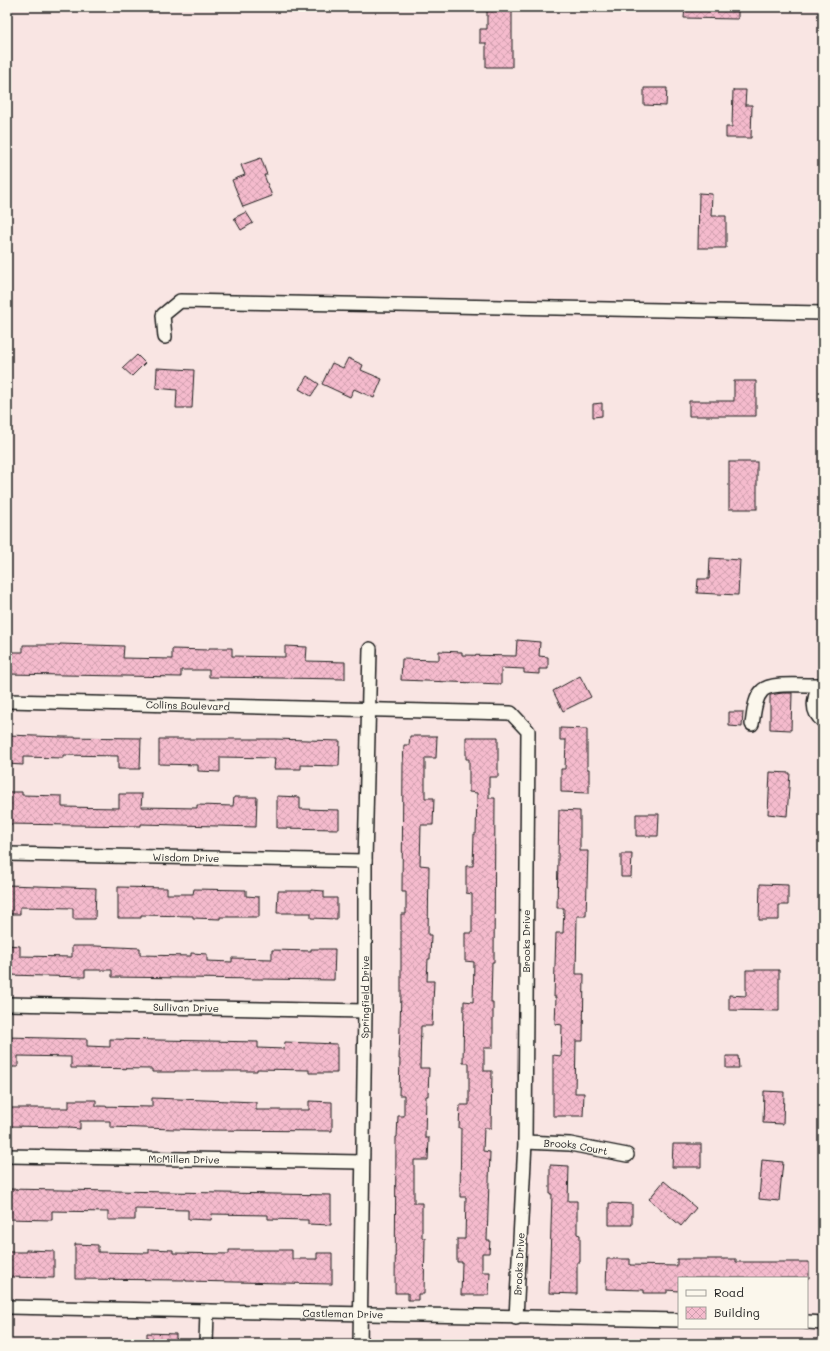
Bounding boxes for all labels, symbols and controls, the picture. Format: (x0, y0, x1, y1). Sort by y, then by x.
street label: Collins Boulevard (146, 697, 230, 713)
street label: Wisdom Drive (153, 850, 219, 865)
street label: Brooks Drive (519, 910, 533, 972)
street label: Springfield Drive (358, 956, 372, 1039)
street label: Sullivan Drive (153, 1000, 219, 1015)
street label: Brooks Court (543, 1136, 609, 1158)
street label: McMillen Drive (148, 1151, 220, 1167)
street label: Brooks Drive (510, 1232, 528, 1296)
legend (678, 1277, 808, 1329)
text: Road (714, 1284, 744, 1300)
text: Building (714, 1304, 760, 1320)
street label: Castleman Drive (302, 1306, 383, 1321)

